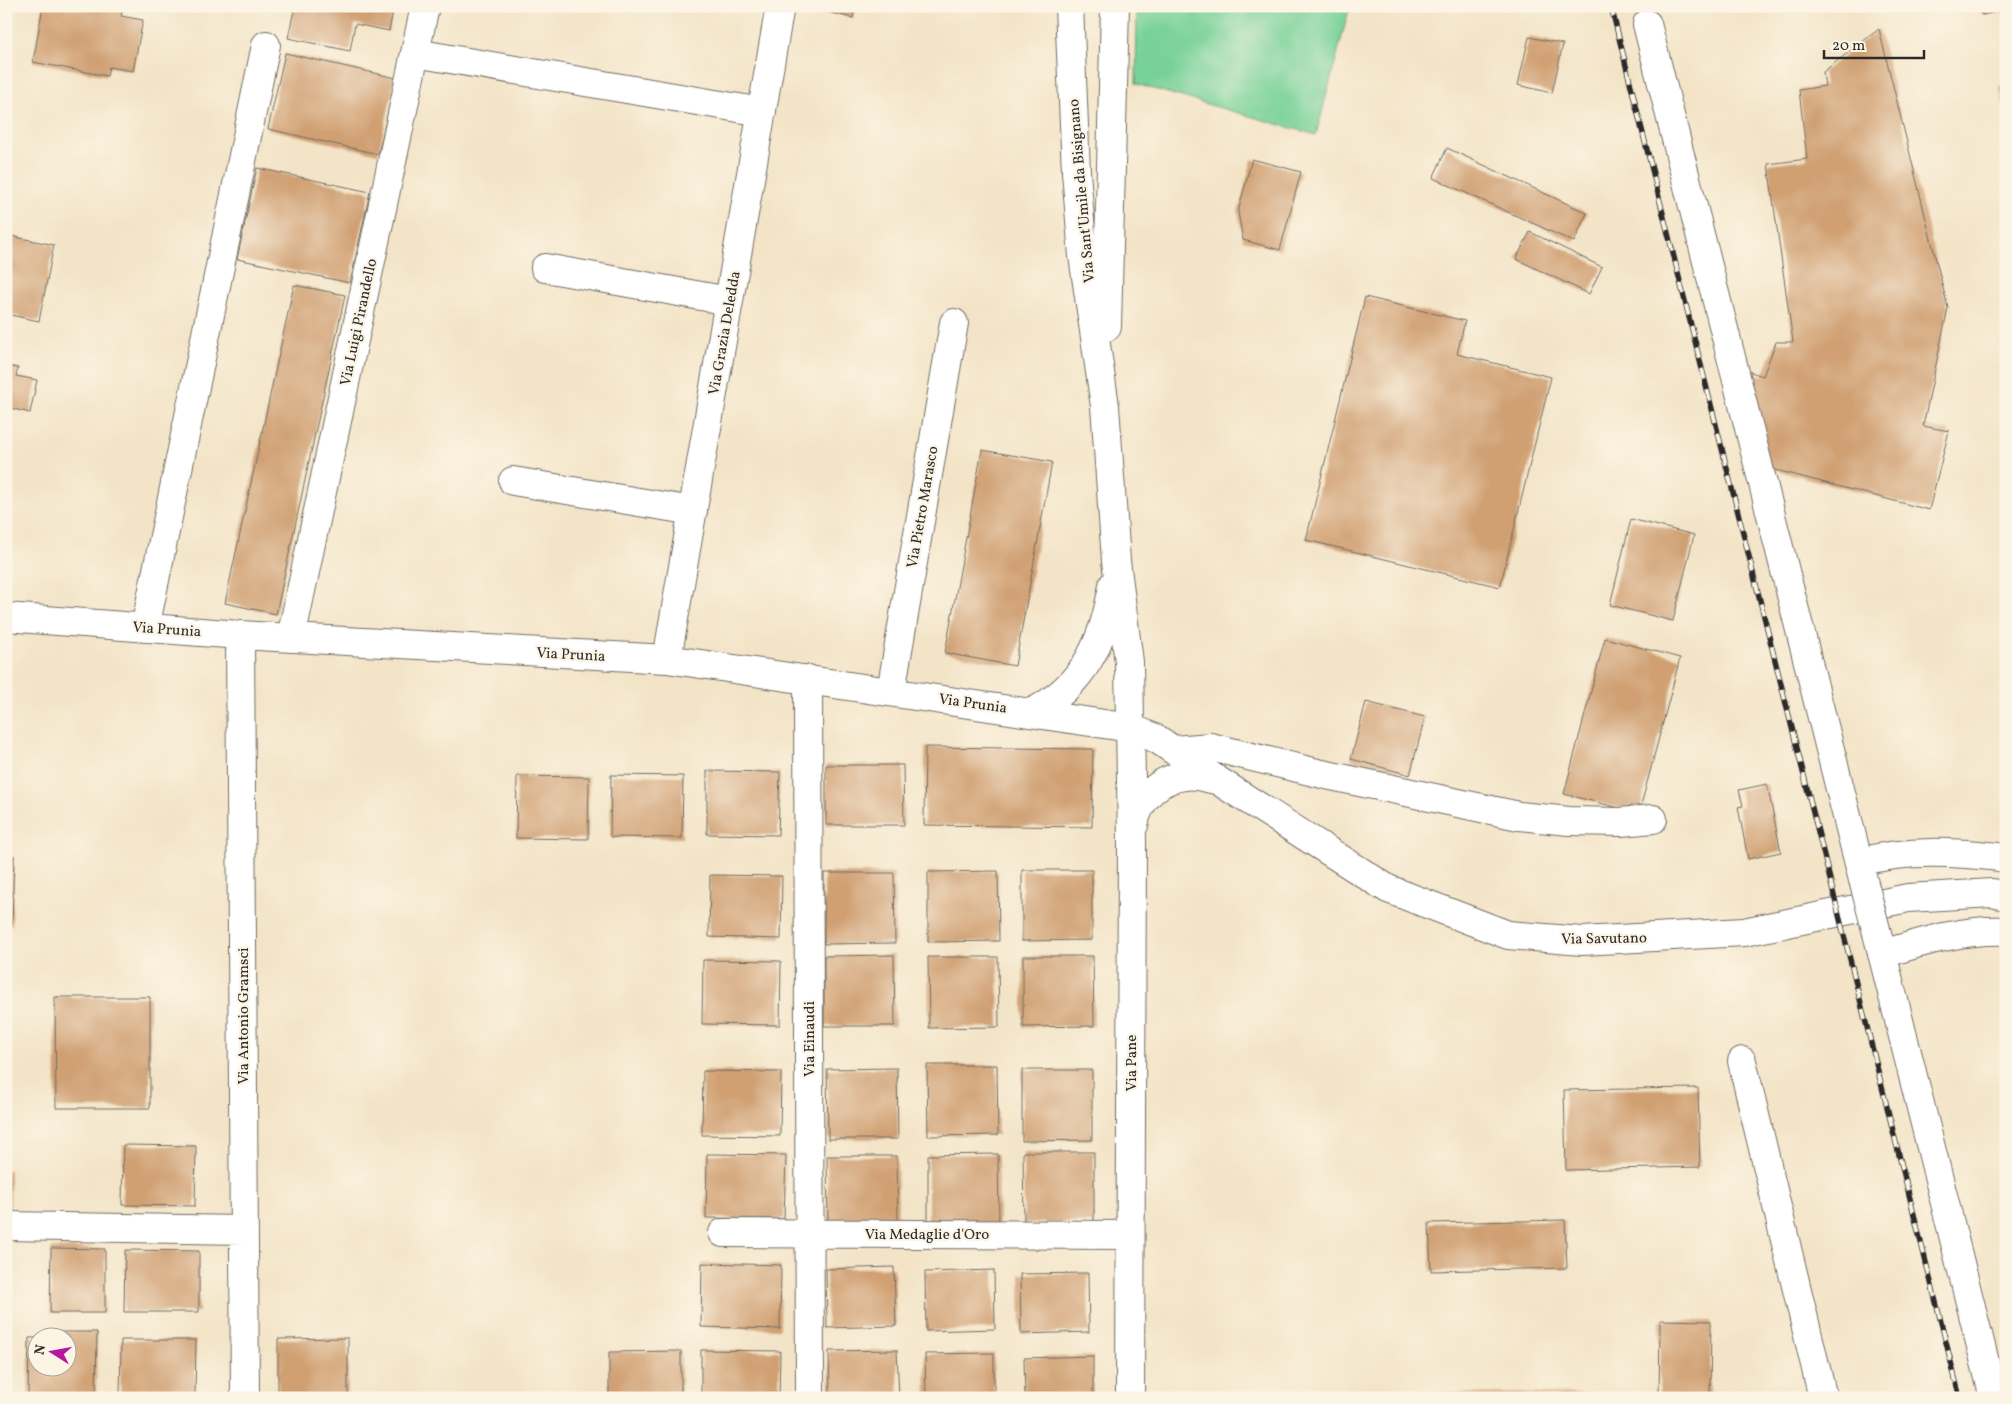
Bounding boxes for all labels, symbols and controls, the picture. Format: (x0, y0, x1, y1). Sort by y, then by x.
scale bar (1824, 28, 1924, 60)
text: 20 m (1832, 36, 1865, 57)
street label: Via Sant'Umile da Bisignano (1064, 98, 1101, 284)
street label: Via Luigi Pirandello (336, 257, 383, 388)
street label: Via Grazia Deledda (704, 269, 747, 397)
street label: Via Pietro Marasco (902, 445, 945, 570)
street label: Via Prunia (132, 618, 202, 643)
street label: Via Prunia (536, 643, 606, 668)
street label: Via Prunia (937, 689, 1008, 720)
street label: Via Savutano (1561, 928, 1647, 951)
street label: Via Antonio Gramsci (234, 947, 255, 1085)
street label: Via Einaudi (800, 1001, 821, 1077)
street label: Via Pane (1122, 1035, 1143, 1091)
street label: Via Medaglie d'Oro (865, 1225, 989, 1246)
north arrow (28, 1326, 78, 1376)
text: N (30, 1343, 51, 1357)

